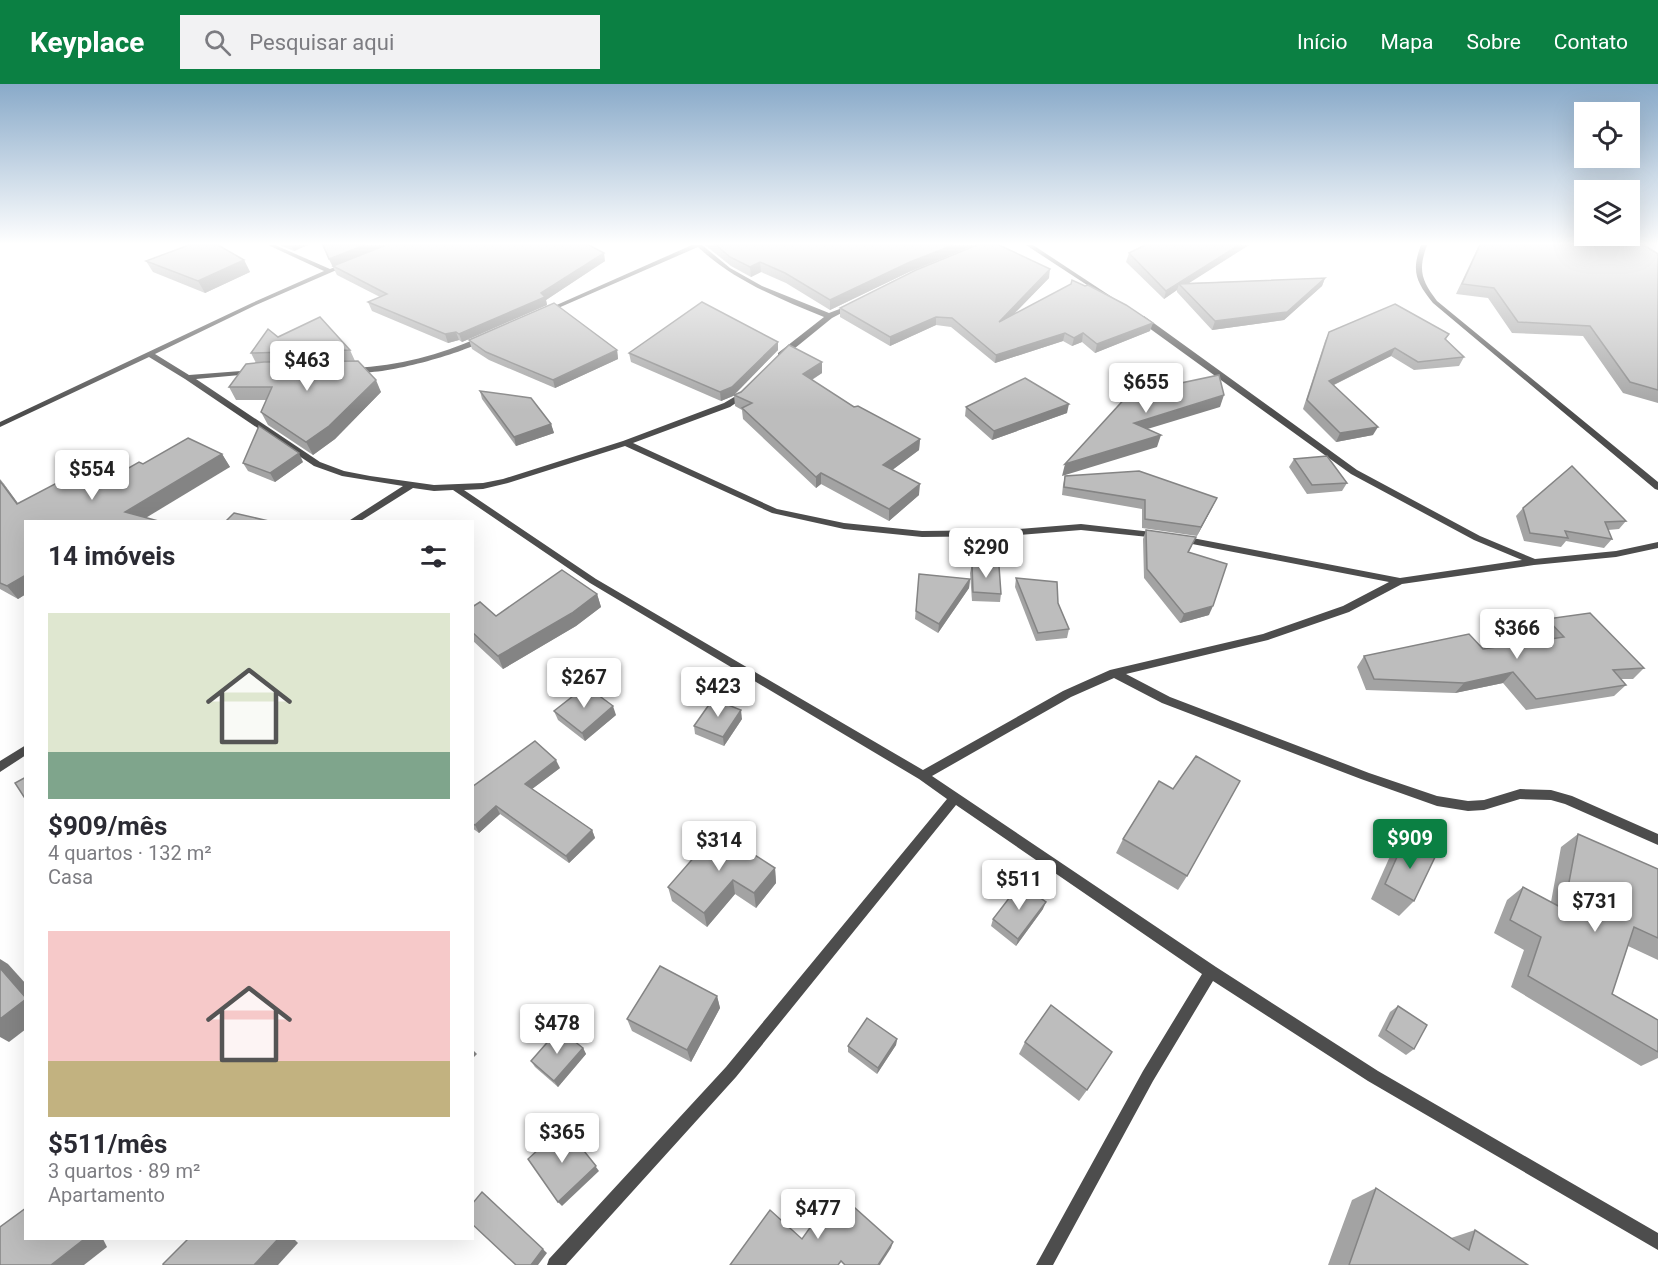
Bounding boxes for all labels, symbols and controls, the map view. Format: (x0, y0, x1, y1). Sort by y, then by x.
search box (180, 15, 600, 69)
text: Keyplace (30, 26, 144, 59)
icon: search (201, 26, 234, 59)
text: Pesquisar aqui (249, 30, 394, 55)
text: Início (1297, 30, 1348, 54)
text: Mapa (1381, 30, 1434, 54)
text: Sobre (1467, 30, 1521, 54)
text: Contato (1554, 30, 1628, 54)
map controls (1574, 102, 1640, 246)
button: locate (1574, 102, 1640, 168)
button: layers (1574, 180, 1640, 246)
pin: $463 (271, 341, 343, 392)
text: $463 (284, 348, 330, 372)
pin: $655 (1110, 363, 1182, 414)
text: $655 (1123, 370, 1169, 394)
pin: $554 (56, 450, 128, 501)
text: $554 (69, 457, 115, 481)
pin: $290 (950, 528, 1022, 579)
text: $290 (963, 535, 1009, 559)
icon: filters (417, 540, 450, 573)
text: 14 imóveis (48, 541, 175, 571)
pin: $366 (1481, 609, 1553, 660)
text: $366 (1494, 616, 1540, 640)
icon: home (195, 652, 303, 760)
pin: $267 (548, 658, 620, 709)
text: $267 (561, 665, 607, 689)
pin: $423 (682, 667, 754, 718)
text: $423 (695, 674, 741, 698)
text: $909/mês (48, 811, 167, 841)
pin: $909 (1374, 819, 1446, 870)
pin: $314 (683, 821, 755, 872)
text: $909 (1387, 826, 1433, 850)
text: $314 (696, 828, 742, 852)
text: 4 quartos · 132 m² (48, 841, 212, 865)
pin: $511 (983, 860, 1055, 911)
text: Casa (48, 865, 93, 889)
text: $511 (996, 867, 1042, 891)
pin: $731 (1559, 882, 1631, 933)
text: $731 (1572, 889, 1618, 913)
icon: home (195, 970, 303, 1078)
pin: $478 (521, 1004, 593, 1055)
text: $478 (534, 1011, 580, 1035)
pin: $365 (526, 1113, 598, 1164)
text: $365 (539, 1120, 585, 1144)
text: $511/mês (48, 1129, 167, 1159)
text: 3 quartos · 89 m² (48, 1159, 200, 1183)
text: Apartamento (48, 1183, 165, 1207)
pin: $477 (782, 1189, 854, 1240)
text: $477 (795, 1196, 841, 1220)

